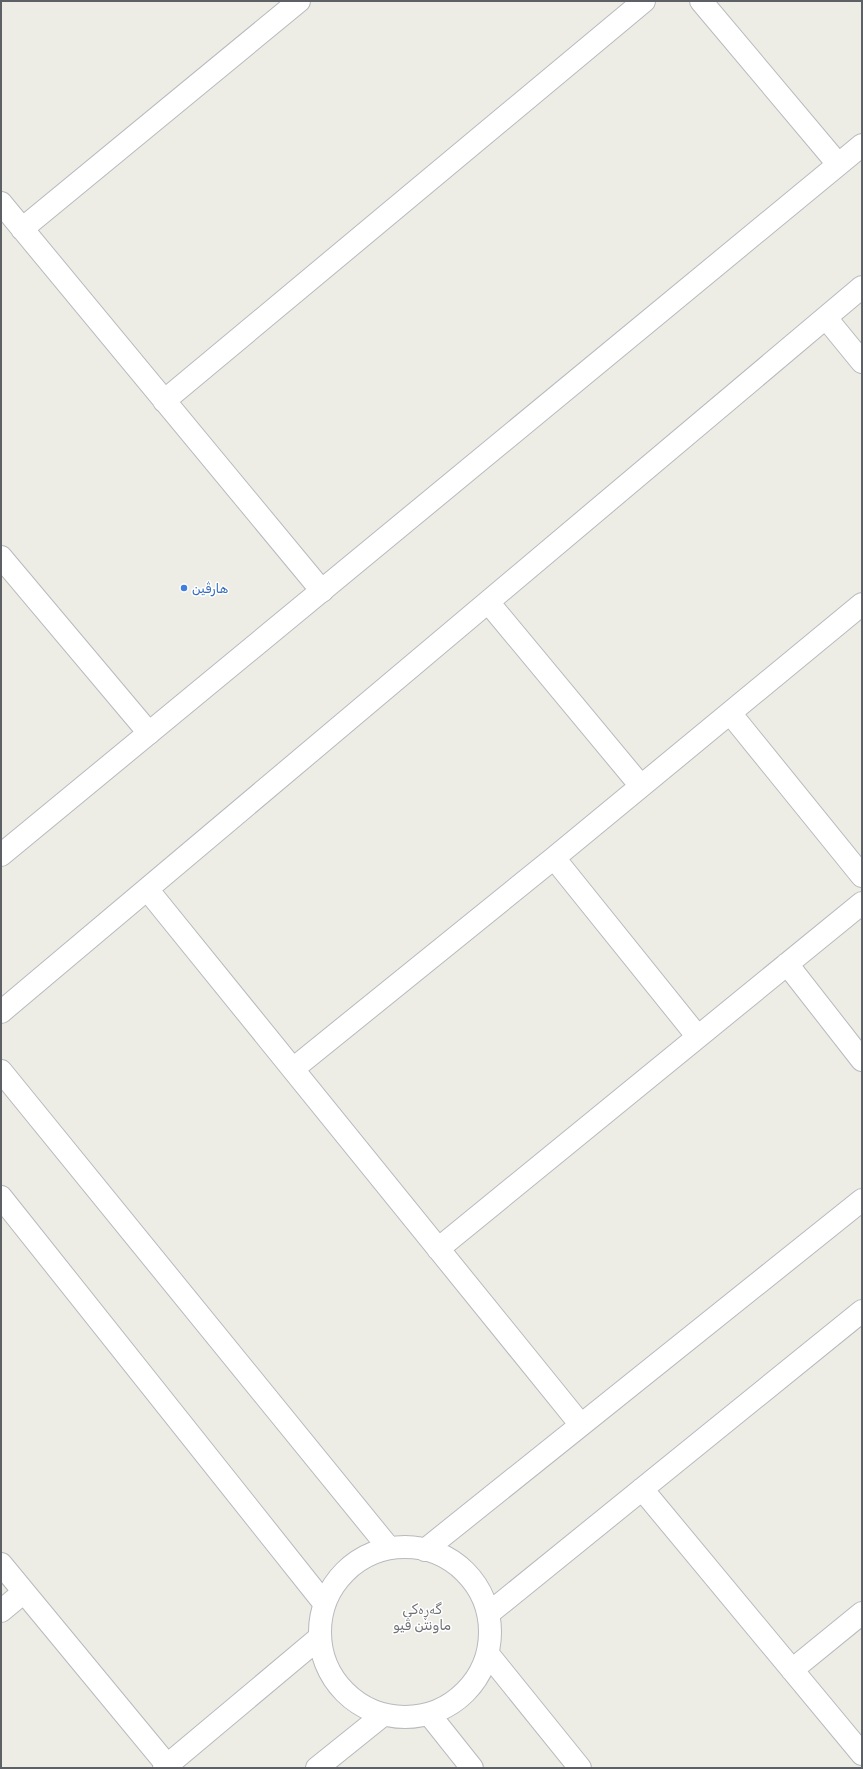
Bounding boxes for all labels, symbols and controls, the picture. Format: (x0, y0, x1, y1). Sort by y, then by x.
place label: هارڤين (192, 581, 228, 597)
marker: هارڤين (179, 583, 189, 593)
district label: گەڕەکی ماونتن ڤیو (393, 1601, 451, 1634)

